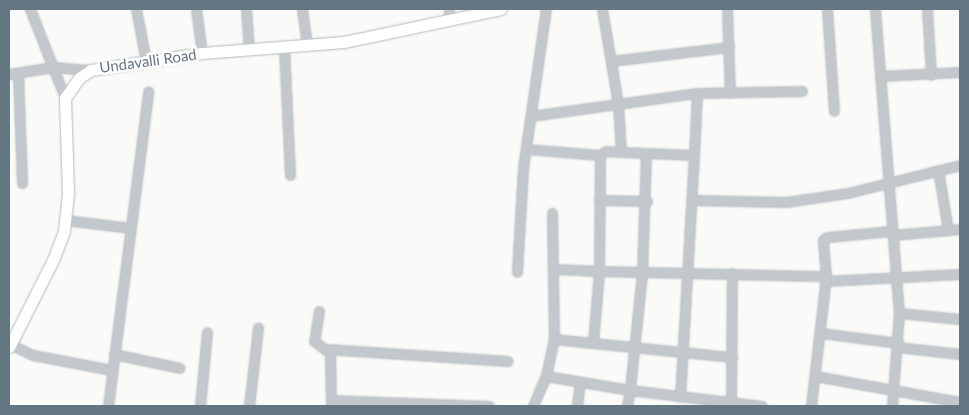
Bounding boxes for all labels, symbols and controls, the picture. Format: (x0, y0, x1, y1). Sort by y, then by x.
street label: Undavalli Road (98, 45, 198, 77)

